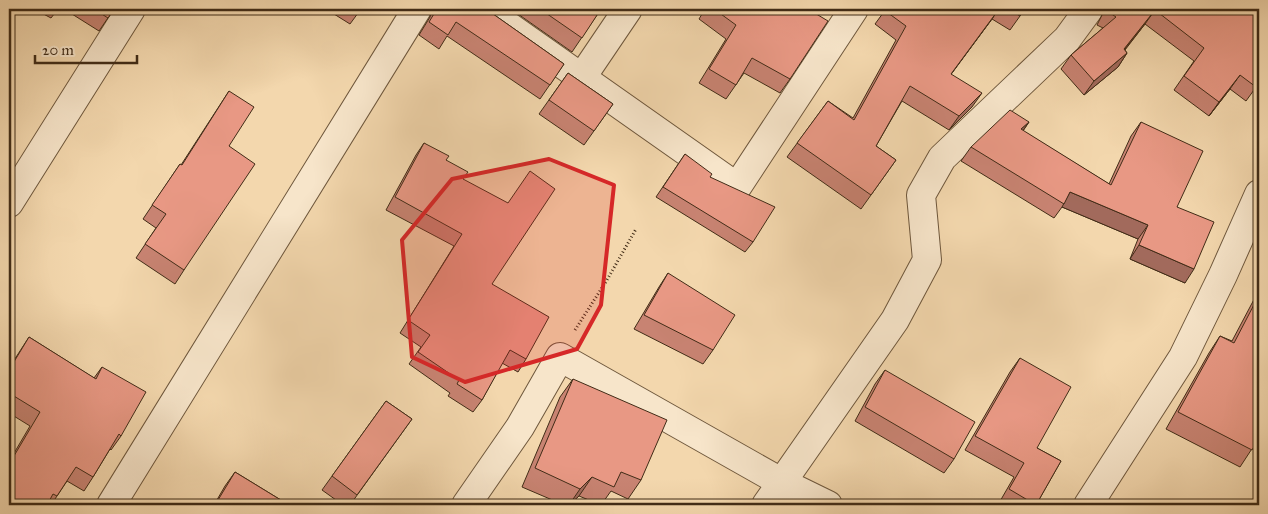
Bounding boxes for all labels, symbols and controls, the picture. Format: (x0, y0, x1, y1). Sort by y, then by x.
scale bar (35, 32, 138, 64)
text: 20 m (42, 41, 74, 59)

